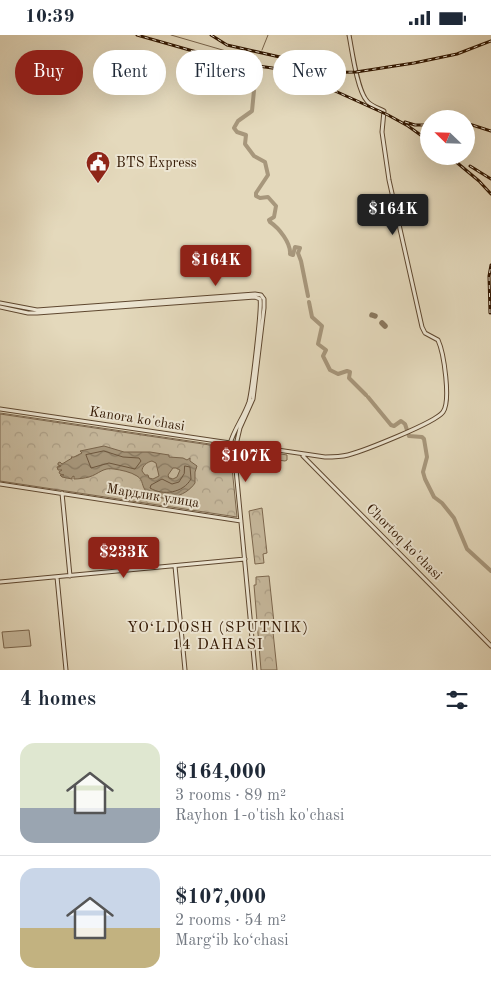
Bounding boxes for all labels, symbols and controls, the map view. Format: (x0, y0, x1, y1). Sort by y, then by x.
text: 10:39 (25, 8, 74, 27)
chip: Buy (15, 50, 83, 95)
chip: Rent (93, 50, 166, 95)
chip: Filters (176, 50, 263, 95)
chip: New (273, 50, 346, 95)
north arrow (420, 110, 475, 165)
map controls (420, 110, 475, 165)
public building icon: BTS Express (85, 150, 111, 184)
place label: BTS Express (116, 156, 197, 170)
pin: $164K (358, 193, 428, 236)
text: $164K (368, 202, 418, 218)
pin: $164K (181, 245, 251, 287)
text: $164K (191, 253, 241, 269)
street label: Kanora ko'chasi (88, 405, 186, 434)
pin: $107K (211, 441, 281, 483)
text: $107K (221, 449, 271, 465)
street label: Мардлик улица (106, 482, 200, 510)
street label: Chortoq ko'chasi (363, 501, 445, 583)
pin: $233K (89, 537, 159, 579)
text: $233K (99, 545, 149, 561)
district label: YO‘LDOSH (SPUTNIK) 14 DAHASI (127, 621, 309, 653)
icon: filters (443, 686, 471, 714)
text: 4 homes (20, 689, 96, 710)
text: $164,000 (175, 762, 266, 783)
icon: home (60, 763, 120, 823)
text: 3 rooms · 89 m² (175, 788, 286, 804)
text: Rayhon 1-o'tish ko'chasi (175, 808, 344, 824)
text: $107,000 (175, 887, 266, 908)
icon: home (60, 888, 120, 948)
text: 2 rooms · 54 m² (175, 913, 286, 929)
text: Marg‘ib ko‘chasi (175, 933, 289, 949)

